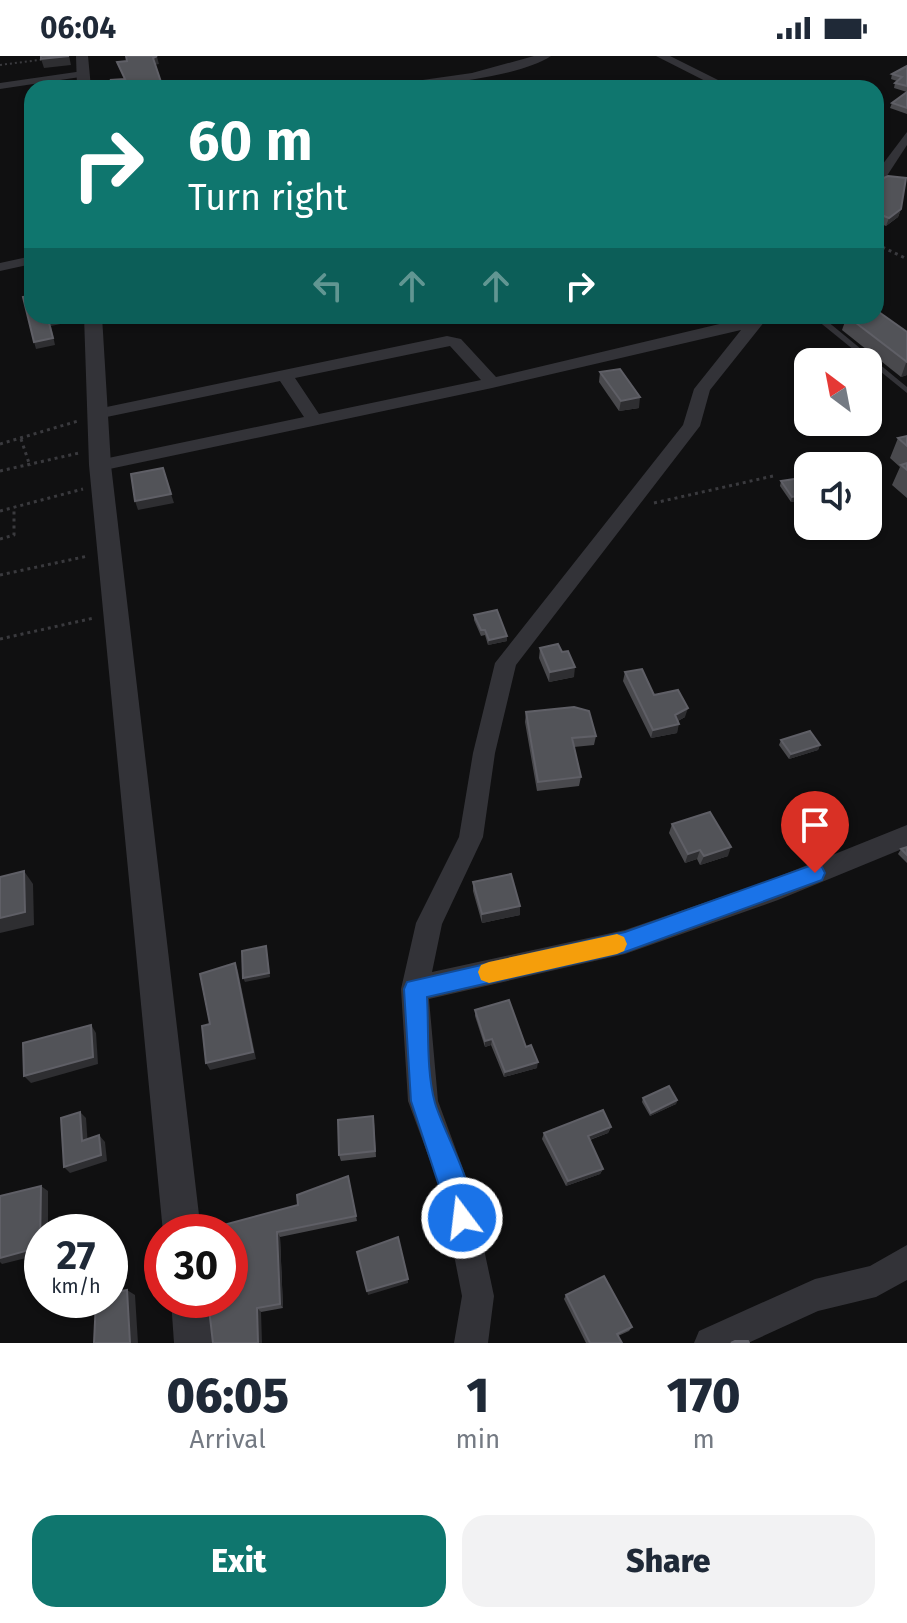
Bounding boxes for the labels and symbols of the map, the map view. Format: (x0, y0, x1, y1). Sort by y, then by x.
north arrow (794, 348, 882, 436)
pin (781, 791, 849, 873)
position arrow (420, 1176, 504, 1260)
speed limit sign: 30 (144, 1214, 248, 1318)

